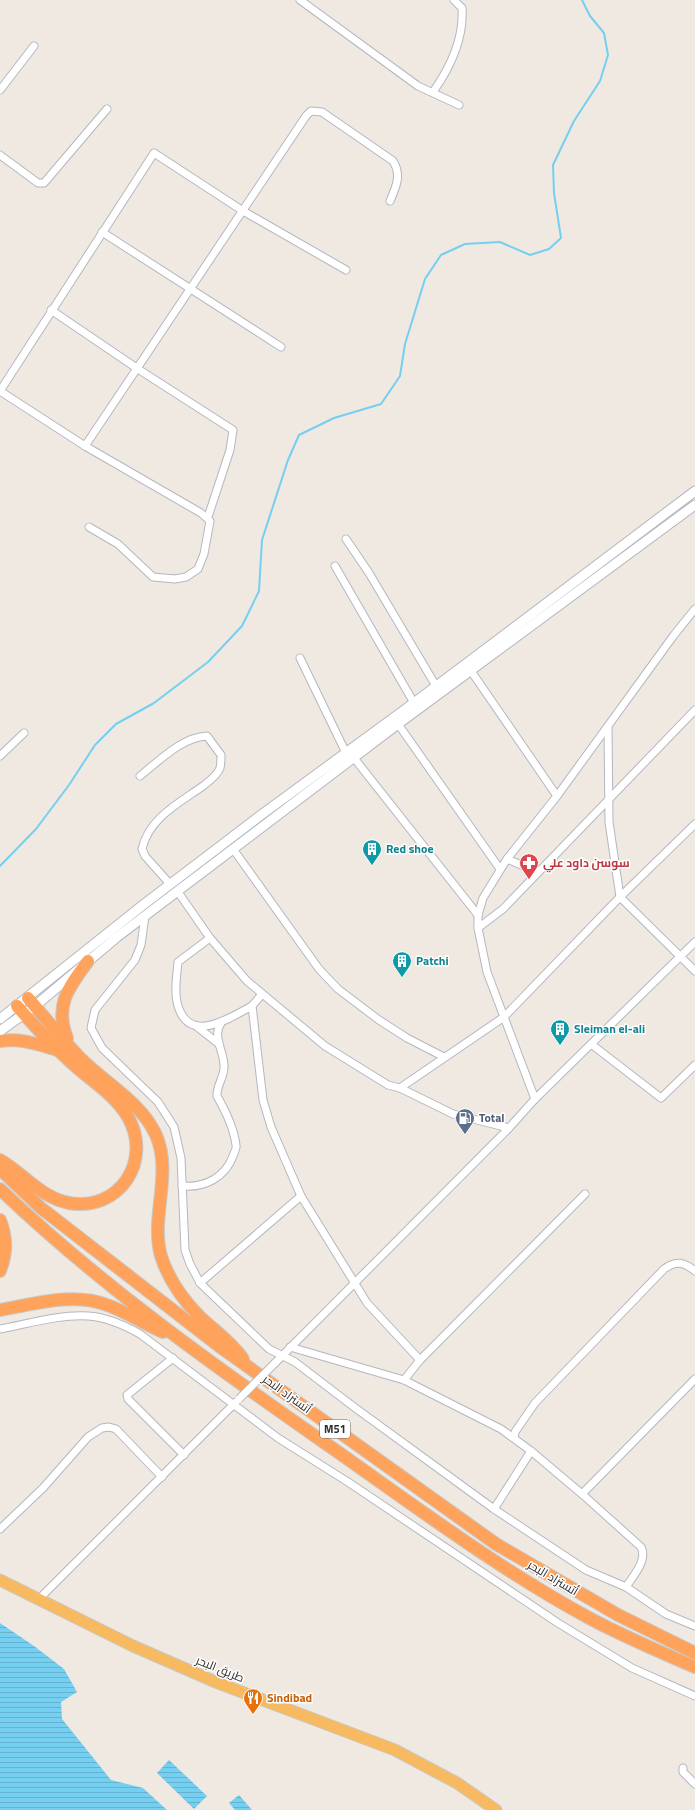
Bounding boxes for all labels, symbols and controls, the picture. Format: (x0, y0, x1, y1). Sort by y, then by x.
building icon: Red shoe (361, 838, 383, 866)
place label: Red shoe (386, 839, 434, 858)
pharmacy icon: سوسن داود علي (518, 852, 540, 880)
place label: سوسن داود علي (543, 853, 630, 873)
building icon: Patchi (391, 950, 413, 978)
place label: Patchi (416, 951, 449, 970)
building icon: Sleiman el-ali (549, 1018, 571, 1046)
place label: Sleiman el-ali (574, 1019, 645, 1038)
fuel station icon: Total (454, 1107, 476, 1135)
place label: Total (479, 1108, 505, 1127)
street label: أتستراد البحر (258, 1369, 316, 1418)
road number: M51 (320, 1420, 350, 1438)
street label: أتستراد البحر (523, 1554, 582, 1600)
street label: طريق البحر (192, 1650, 247, 1687)
restaurant icon: Sindibad (242, 1687, 264, 1715)
place label: Sindibad (267, 1688, 312, 1707)

